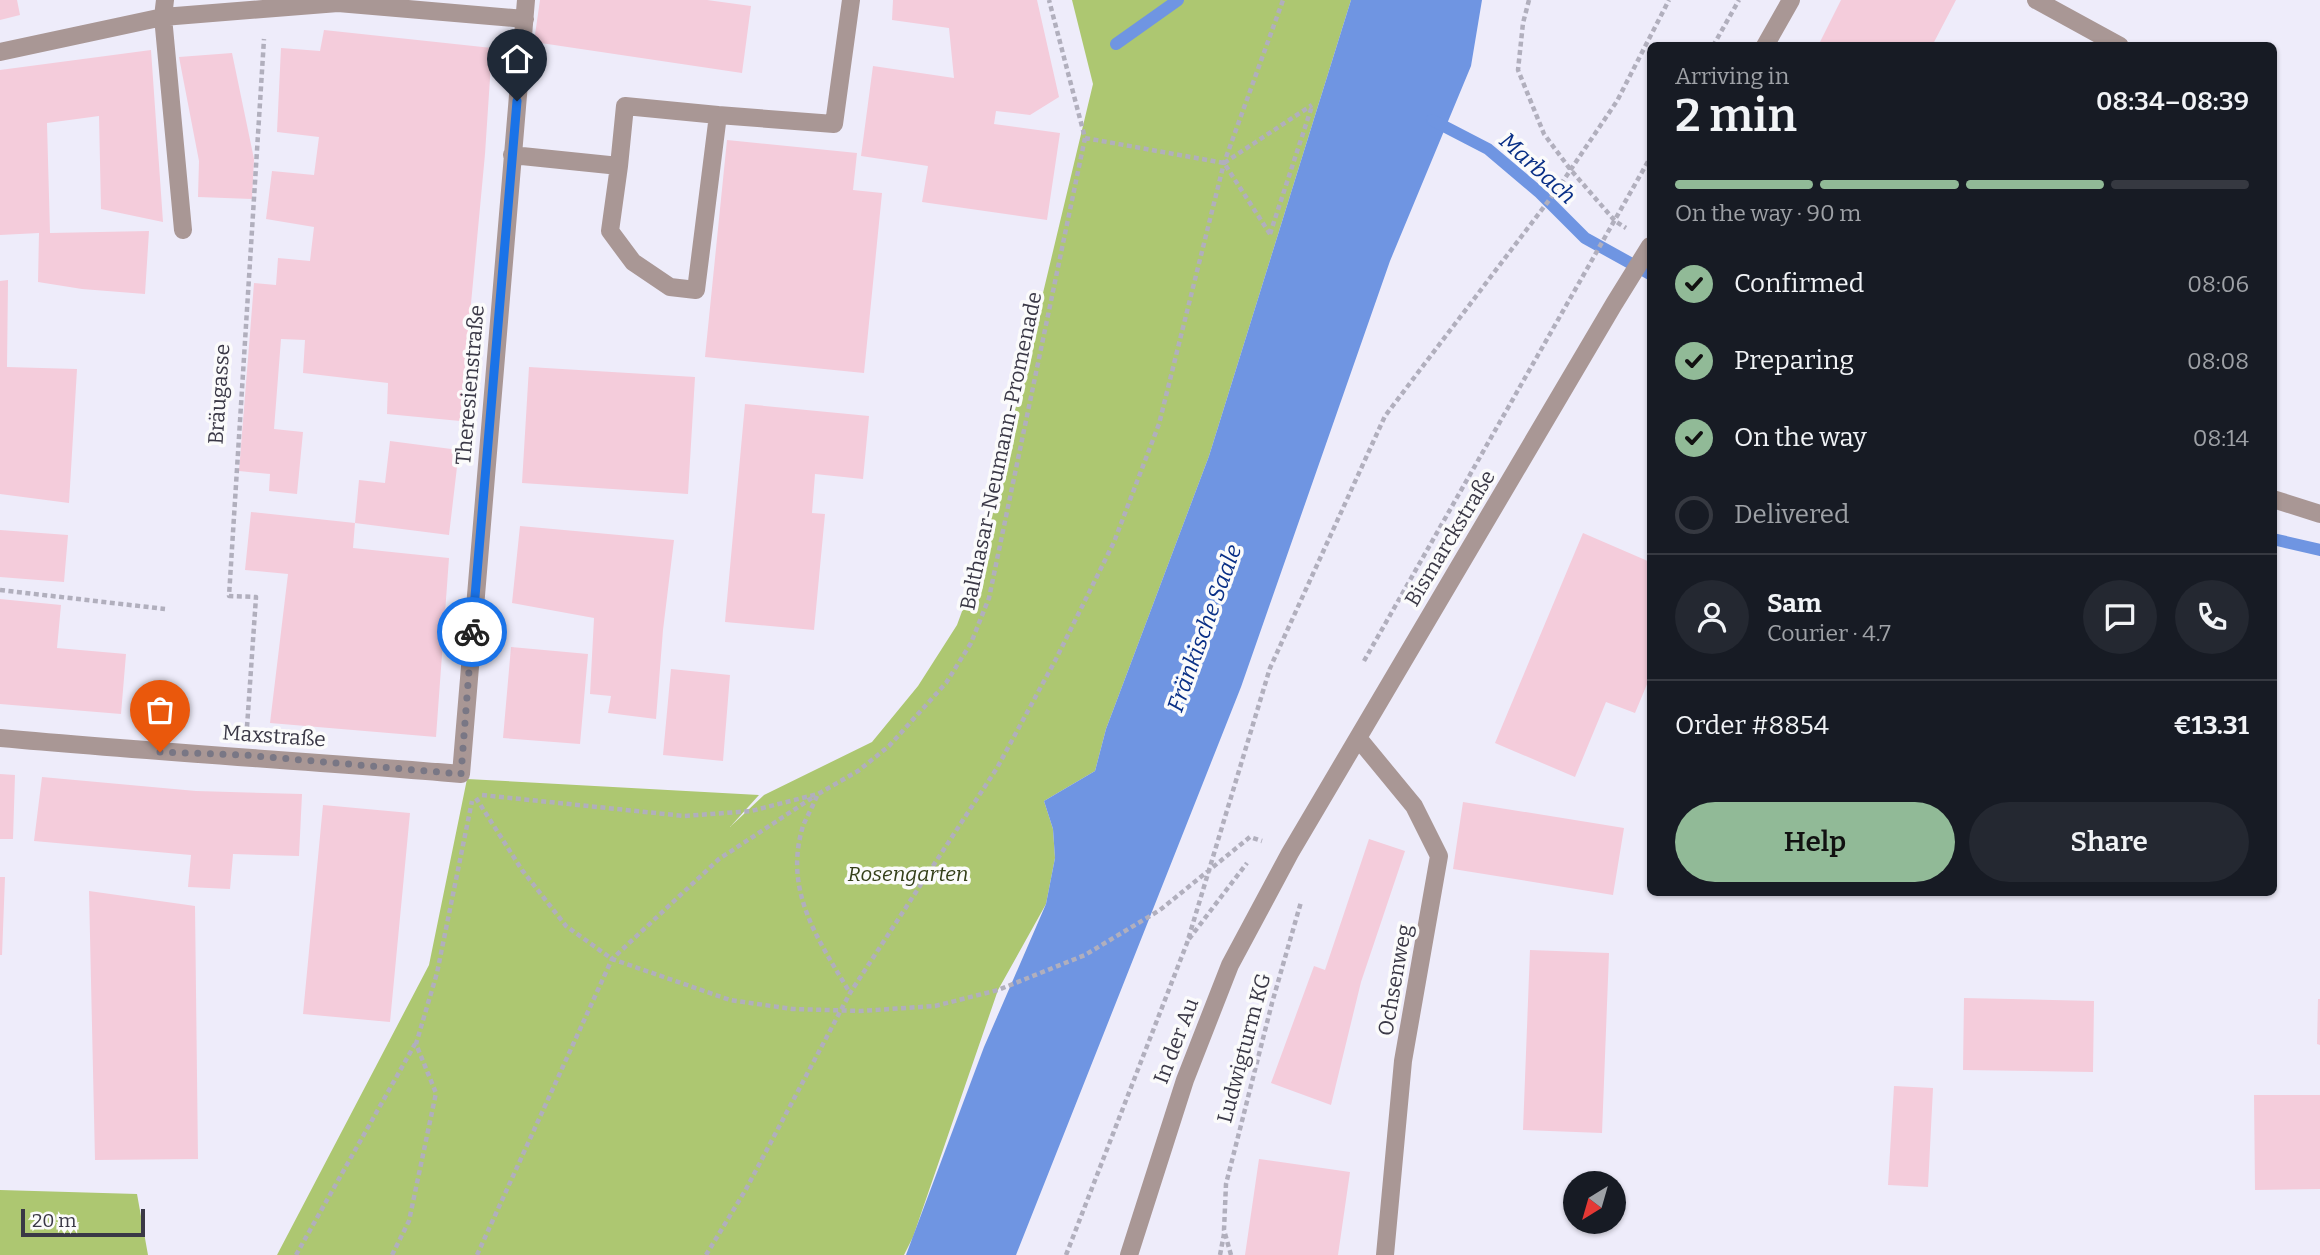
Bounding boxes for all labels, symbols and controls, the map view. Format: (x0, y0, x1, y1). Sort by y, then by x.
pin (487, 29, 547, 101)
icon: home (498, 40, 536, 78)
text: Arriving in (1675, 62, 1789, 90)
text: 08:34–08:39 (2096, 86, 2249, 117)
text: 2 min (1675, 88, 1797, 143)
water label: Marbach (1494, 126, 1582, 210)
text: On the way · 90 m (1675, 199, 1861, 227)
icon: check (1675, 265, 1713, 303)
text: Confirmed (1734, 268, 1864, 299)
text: 08:06 (2187, 270, 2249, 298)
street label: Balthasar-Neumann-Promenade (955, 289, 1047, 613)
street label: Theresienstraße (450, 304, 490, 466)
icon: check (1675, 342, 1713, 380)
street label: Bräugasse (203, 343, 235, 445)
text: Preparing (1734, 345, 1854, 376)
text: 08:08 (2187, 347, 2249, 375)
icon: check (1675, 419, 1713, 457)
text: On the way (1734, 422, 1867, 453)
text: 08:14 (2193, 424, 2249, 452)
street label: Bismarckstraße (1399, 465, 1501, 611)
text: Delivered (1734, 499, 1849, 530)
water label: Fränkische Saale (1161, 540, 1247, 715)
button: person (1675, 580, 1749, 654)
button: chat (2083, 580, 2157, 654)
button: phone (2175, 580, 2249, 654)
text: Sam (1767, 588, 1822, 619)
courier (437, 597, 507, 667)
icon: bike (453, 613, 491, 651)
text: Courier · 4.7 (1767, 619, 1891, 647)
pin (130, 680, 190, 752)
icon: bag (141, 691, 179, 729)
text: Order #8854 (1675, 710, 1829, 741)
text: €13.31 (2174, 710, 2249, 741)
street label: Maxstraße (221, 719, 327, 753)
button: Help (1675, 802, 1955, 882)
button: Share (1969, 802, 2249, 882)
park label: Rosengarten (847, 861, 969, 887)
street label: Ochsenweg (1372, 922, 1418, 1038)
street label: Ludwigturm KG (1212, 970, 1276, 1126)
street label: In der Au (1148, 995, 1204, 1087)
north arrow (1563, 1171, 1626, 1234)
map controls (1563, 1171, 1626, 1234)
scale bar (21, 1206, 145, 1238)
text: 20 m (32, 1209, 76, 1232)

